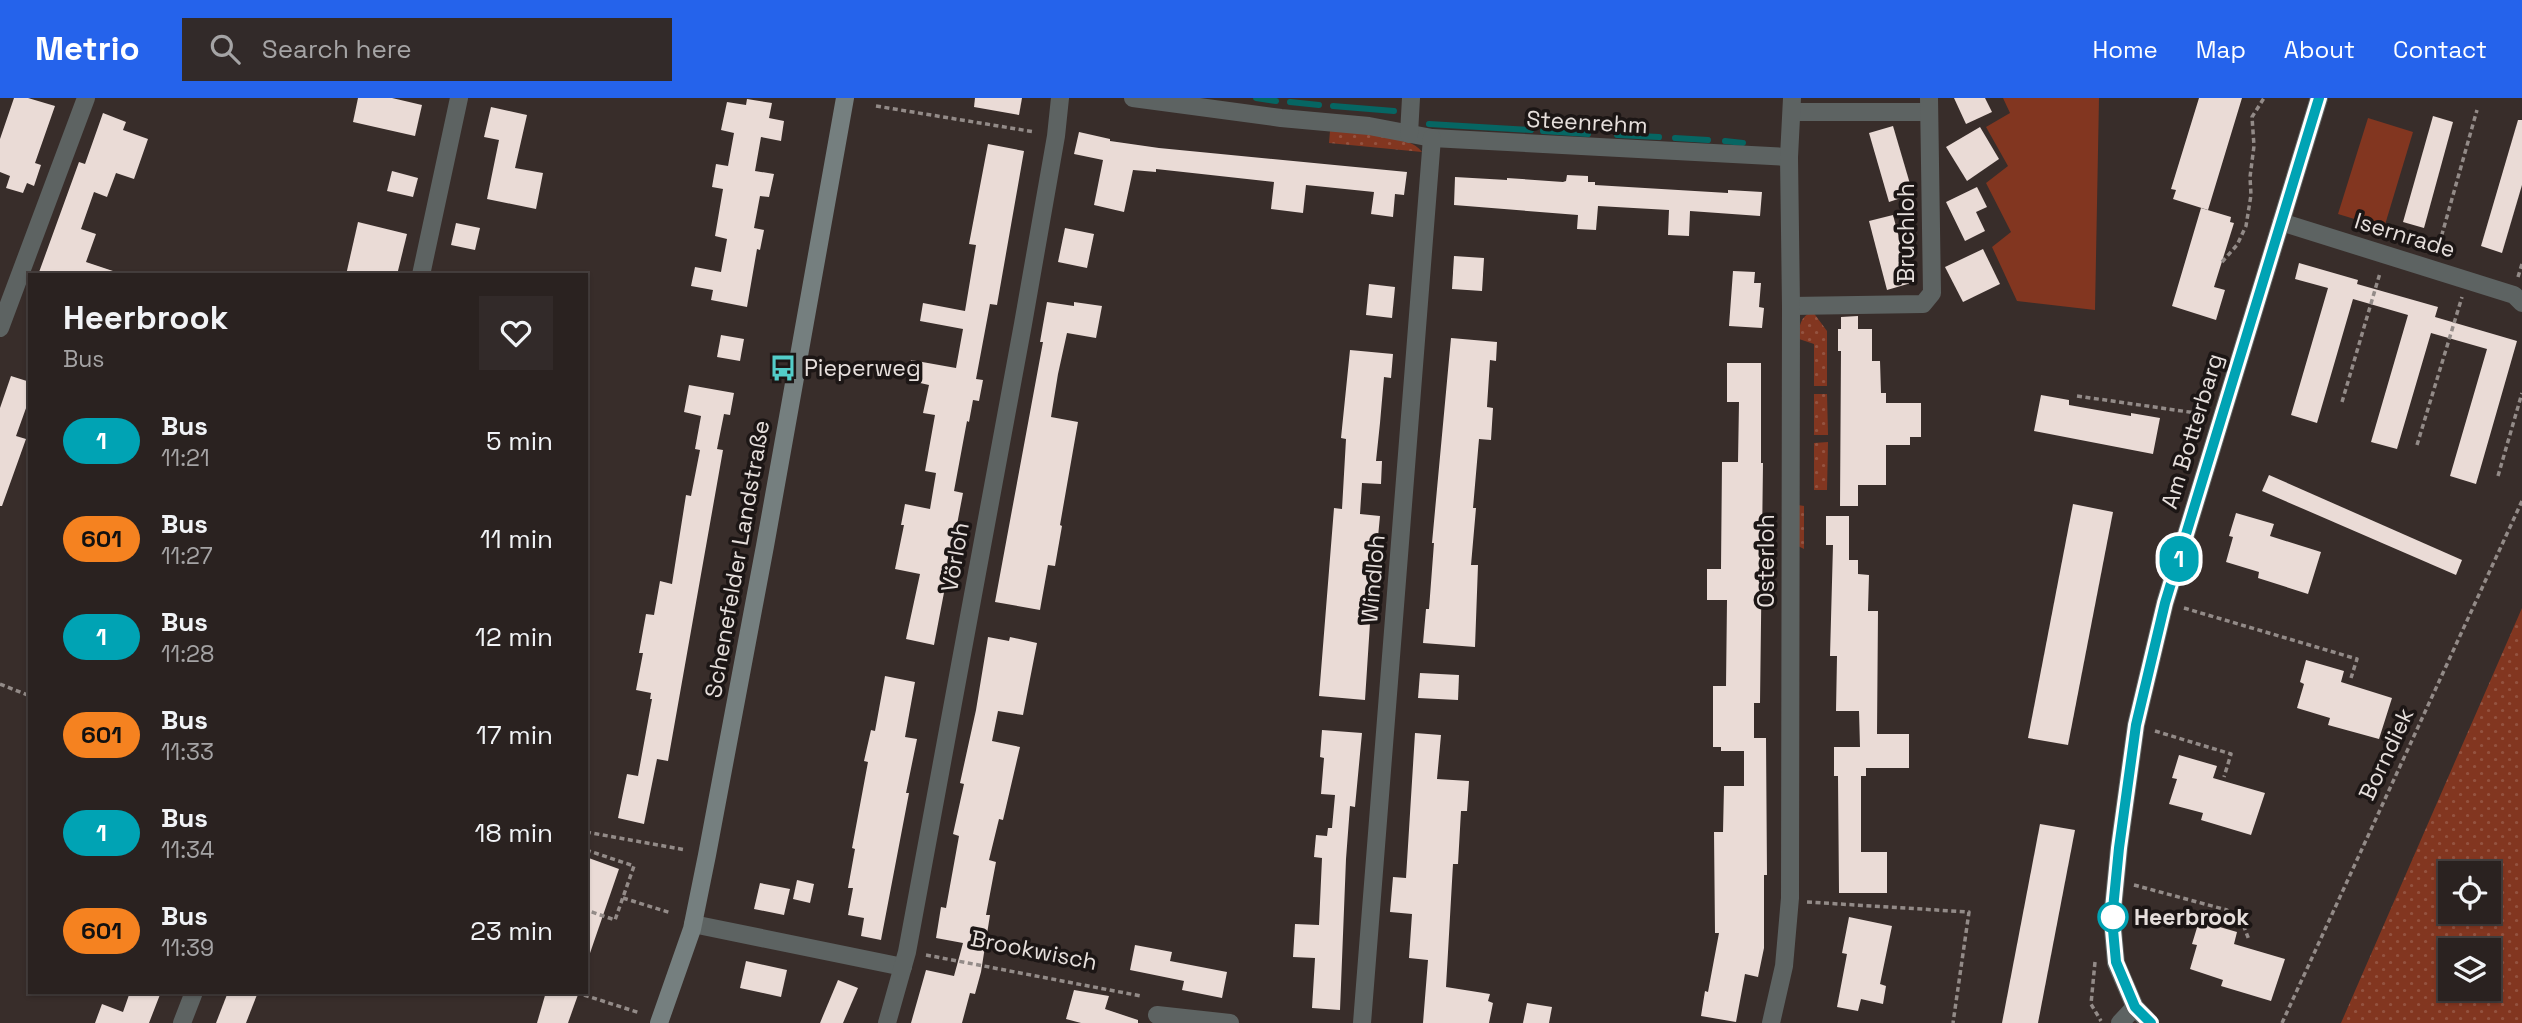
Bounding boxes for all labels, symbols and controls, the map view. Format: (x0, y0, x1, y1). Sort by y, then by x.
search box (182, 18, 672, 81)
text: Metrio (35, 28, 140, 70)
icon: search (206, 30, 244, 68)
text: Search here (262, 32, 412, 66)
text: Home (2092, 34, 2158, 65)
text: Map (2196, 34, 2246, 65)
text: About (2284, 34, 2355, 65)
text: Contact (2393, 34, 2487, 65)
street label: Steenrehm (1526, 104, 1648, 140)
street label: Bruchloh (1891, 183, 1921, 283)
street label: Isernrade (2351, 205, 2459, 265)
button: heart (479, 296, 553, 370)
text: Heerbrook (63, 297, 228, 339)
text: Bus (63, 344, 104, 374)
street label: Am Botterbarg (2154, 350, 2230, 512)
bus stop icon: Pieperweg (768, 353, 798, 383)
place label: Pieperweg (804, 353, 921, 383)
text: Bus (161, 409, 208, 443)
street label: Schenefelder Landstraße (698, 418, 776, 700)
text: 5 min (486, 424, 553, 458)
text: 1 (96, 425, 107, 456)
text: 11:21 (161, 443, 210, 473)
text: Bus (161, 507, 208, 541)
street label: Osterloh (1751, 514, 1781, 608)
street label: Vörloh (934, 520, 976, 594)
text: 11 min (480, 522, 553, 556)
text: 601 (81, 523, 122, 554)
street label: Windloh (1354, 534, 1392, 624)
line badge: 1 (2156, 536, 2202, 582)
text: 11:27 (161, 541, 213, 571)
text: 1 (2174, 543, 2184, 574)
text: Bus (161, 605, 208, 639)
text: 12 min (475, 620, 553, 654)
text: 1 (96, 621, 107, 652)
text: 11:28 (161, 639, 214, 669)
text: Bus (161, 703, 208, 737)
street label: Borndiek (2352, 703, 2420, 805)
text: 17 min (476, 718, 553, 752)
text: 601 (81, 719, 122, 750)
text: 11:33 (161, 737, 214, 767)
text: Bus (161, 801, 208, 835)
text: 18 min (475, 816, 553, 850)
text: 1 (96, 817, 107, 848)
text: 11:34 (161, 835, 214, 865)
map controls (2438, 861, 2501, 1001)
button: locate (2438, 861, 2501, 924)
text: Bus (161, 899, 208, 933)
marker: Heerbrook (2098, 902, 2128, 932)
place label: Heerbrook (2134, 902, 2249, 932)
text: 23 min (470, 914, 553, 948)
text: 601 (81, 915, 122, 946)
street label: Brookwisch (968, 923, 1100, 977)
text: 11:39 (161, 933, 214, 963)
button: layers (2438, 938, 2501, 1001)

